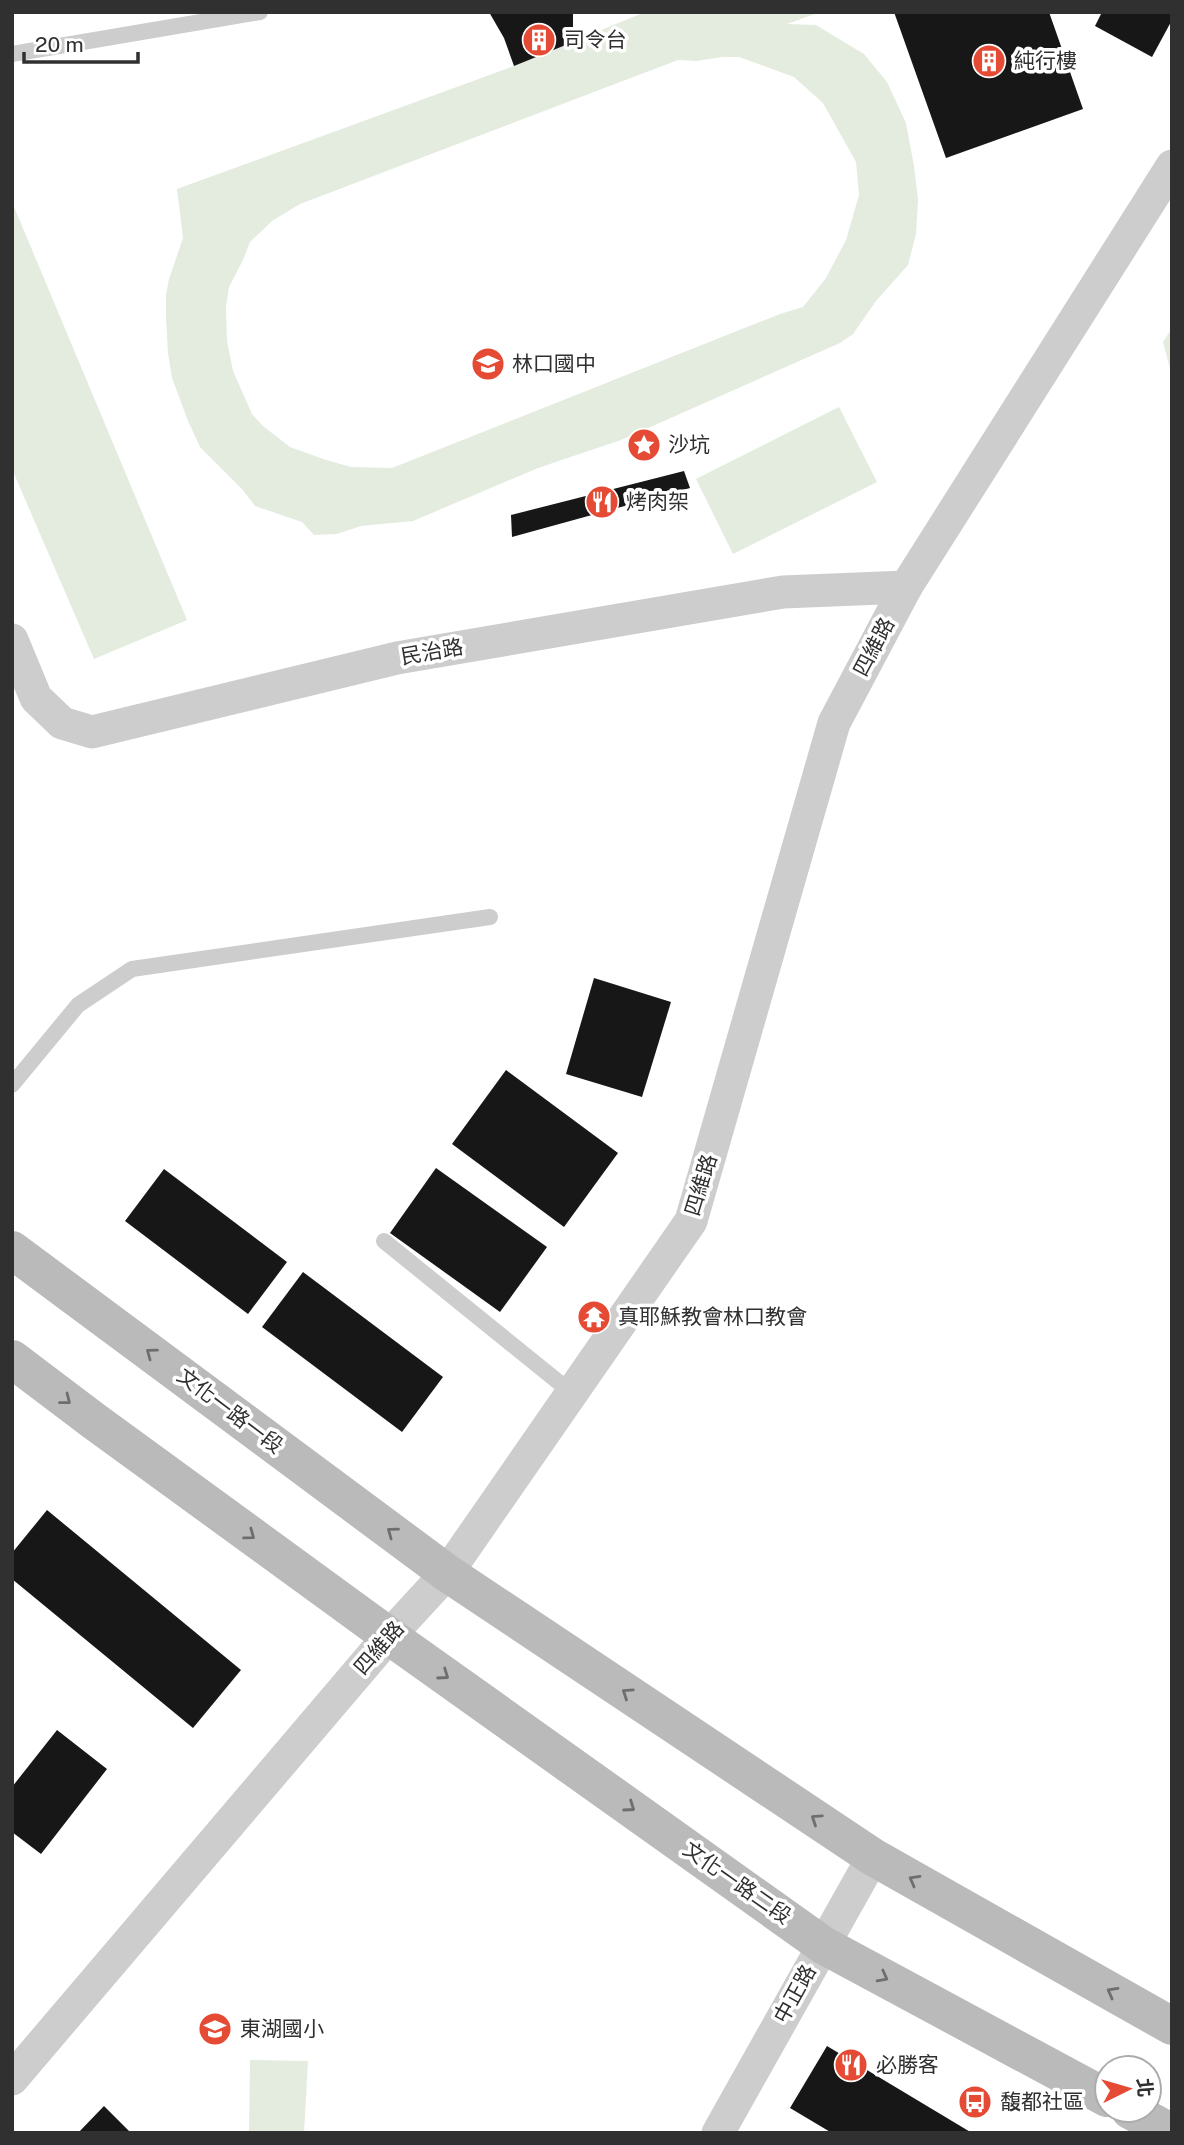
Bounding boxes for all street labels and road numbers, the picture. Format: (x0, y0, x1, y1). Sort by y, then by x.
street label: 四維路 (848, 613, 899, 680)
street label: 民治路 (399, 634, 465, 669)
street label: 四維路 (679, 1151, 722, 1219)
street label: 文化一路一段 (172, 1363, 288, 1458)
street label: 四維路 (349, 1616, 409, 1680)
street label: 文化一路二段 (679, 1836, 796, 1929)
street label: 中正路 (768, 1960, 821, 2027)

